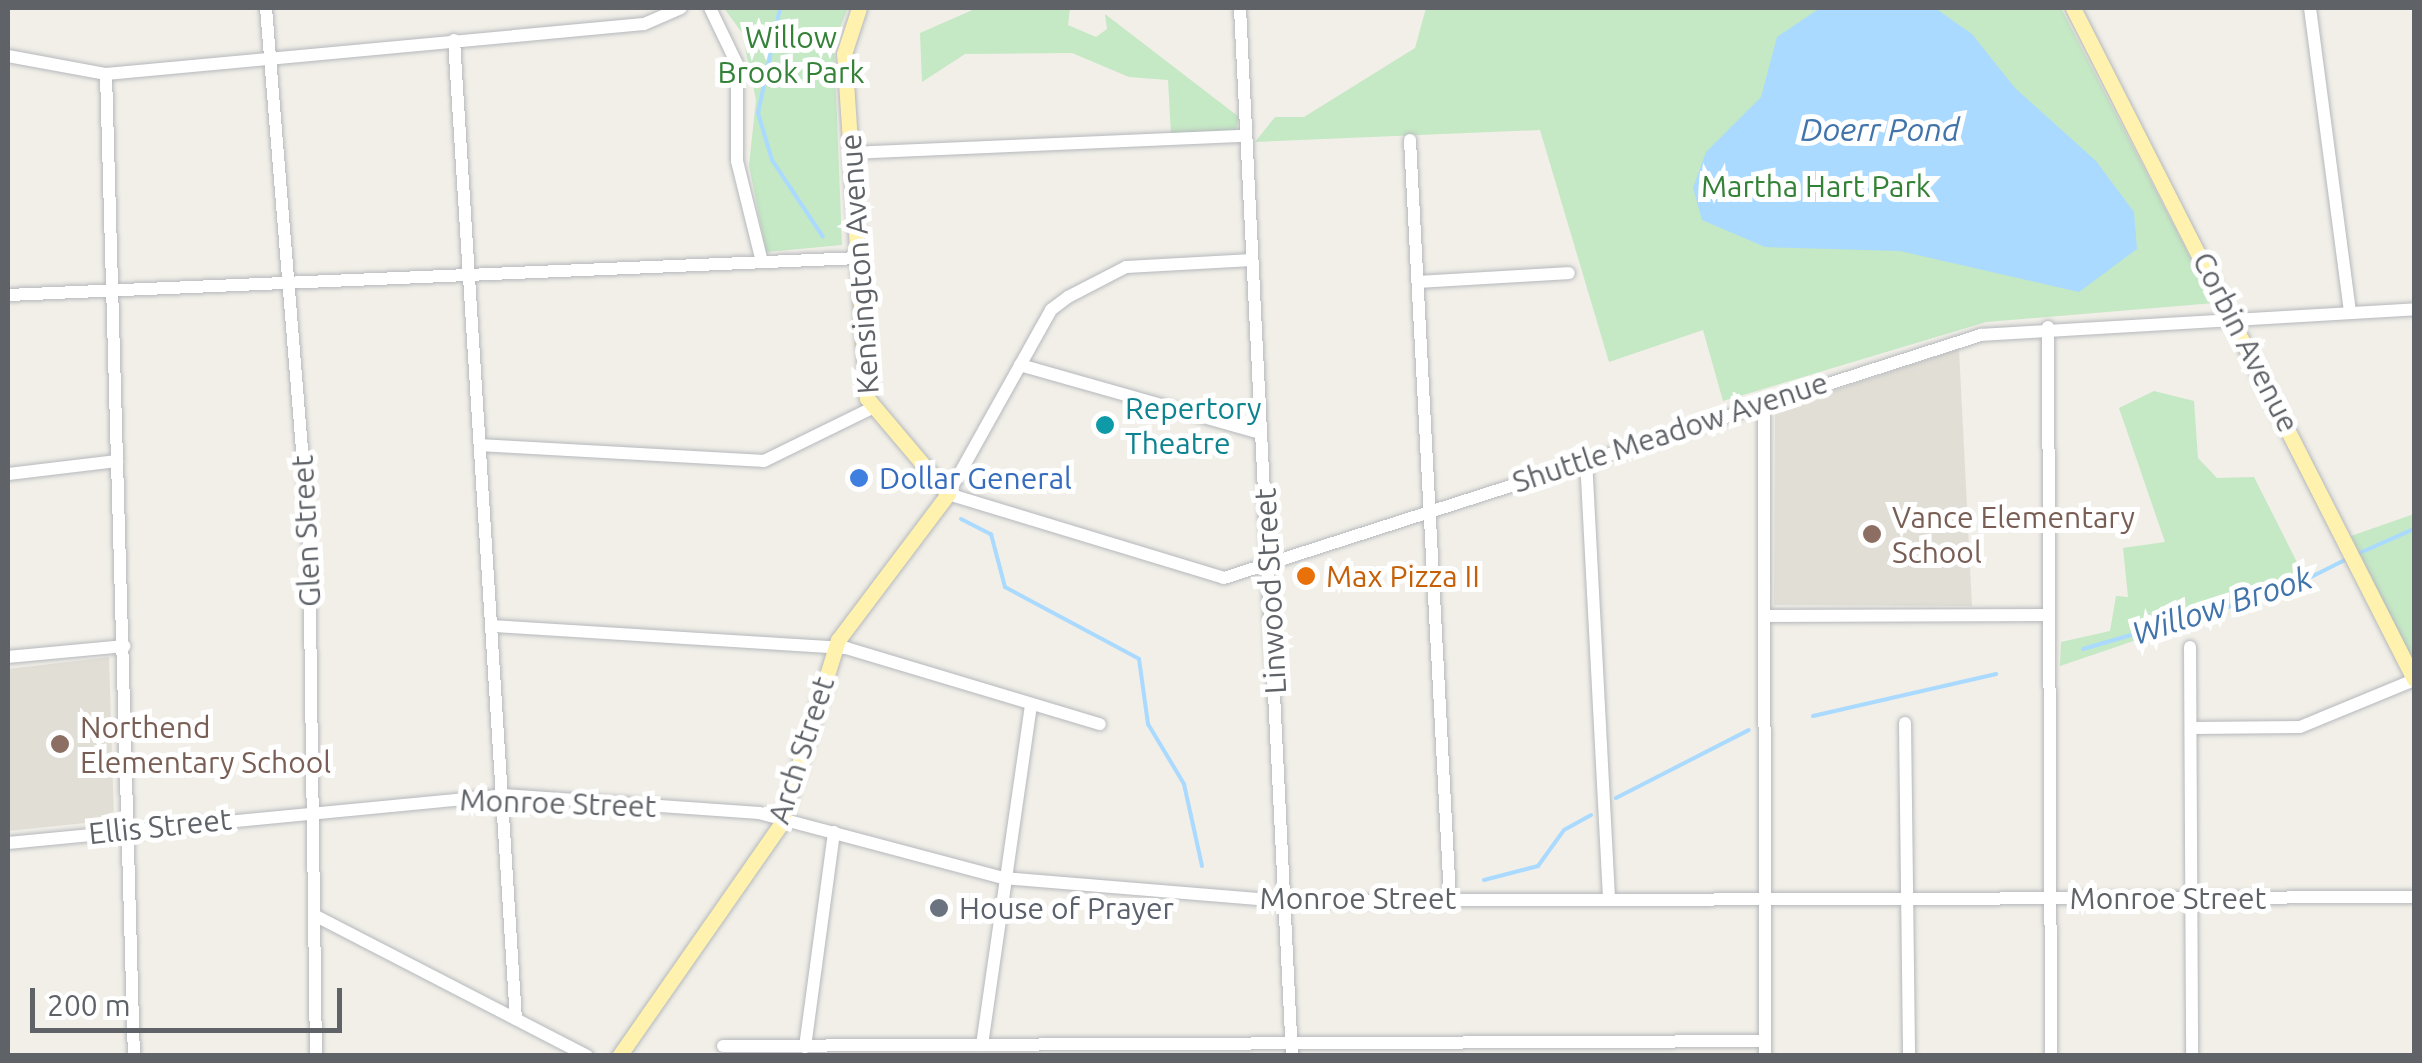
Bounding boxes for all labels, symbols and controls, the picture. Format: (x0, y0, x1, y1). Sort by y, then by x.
park label: Willow Brook Park (717, 19, 865, 90)
water label: Doerr Pond (1800, 110, 1960, 148)
street label: Kensington Avenue (832, 133, 886, 395)
park label: Martha Hart Park (1701, 168, 1931, 204)
street label: Corbin Avenue (2185, 246, 2307, 438)
street label: Shuttle Meadow Avenue (1508, 364, 1832, 500)
place label: Repertory Theatre (1125, 390, 1261, 460)
marker: Repertory Theatre (1094, 414, 1116, 436)
street label: Glen Street (284, 454, 328, 608)
place label: Dollar General (879, 460, 1072, 496)
marker: Dollar General (848, 467, 870, 489)
street label: Linwood Street (1247, 487, 1293, 695)
place label: Vance Elementary School (1892, 499, 2135, 570)
marker: Vance Elementary School (1861, 523, 1883, 545)
place label: Max Pizza II (1326, 558, 1480, 594)
water label: Willow Brook (2127, 558, 2317, 652)
marker: Max Pizza II (1295, 565, 1317, 587)
street label: Arch Street (760, 672, 842, 828)
place label: Northend Elementary School (80, 709, 331, 780)
marker: Northend Elementary School (49, 733, 71, 755)
street label: Monroe Street (459, 782, 657, 824)
street label: Ellis Street (87, 801, 233, 851)
street label: Monroe Street (1260, 880, 1456, 916)
street label: Monroe Street (2070, 880, 2266, 916)
place label: House of Prayer (959, 890, 1174, 926)
marker: House of Prayer (928, 897, 950, 919)
scale bar (35, 968, 348, 1030)
text: 200 m (47, 988, 131, 1022)

